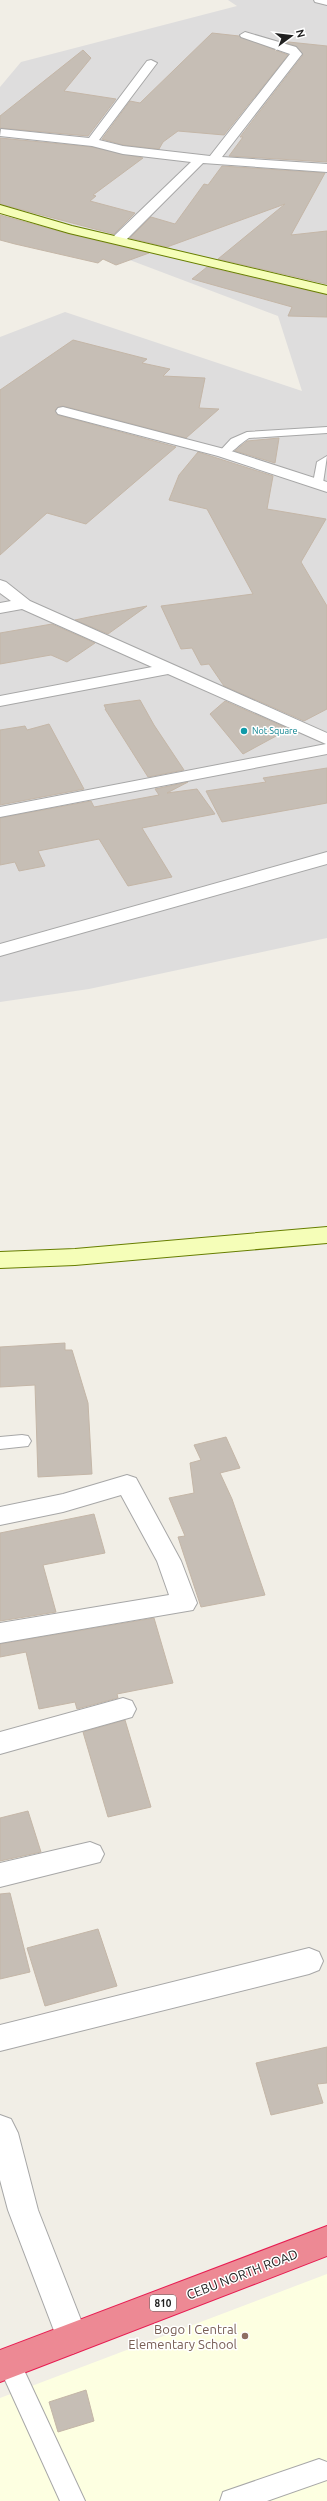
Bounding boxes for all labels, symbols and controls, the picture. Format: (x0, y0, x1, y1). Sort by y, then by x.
north arrow (271, 16, 311, 56)
text: N (294, 28, 308, 39)
marker: Not Square (239, 726, 249, 736)
place label: Not Square (252, 726, 297, 736)
street label: CEBU NORTH ROAD (185, 2246, 299, 2302)
road number: 810 (150, 2295, 176, 2311)
place label: Bogo I Central Elementary School (128, 2322, 238, 2351)
marker: Bogo I Central Elementary School (240, 2331, 250, 2341)

